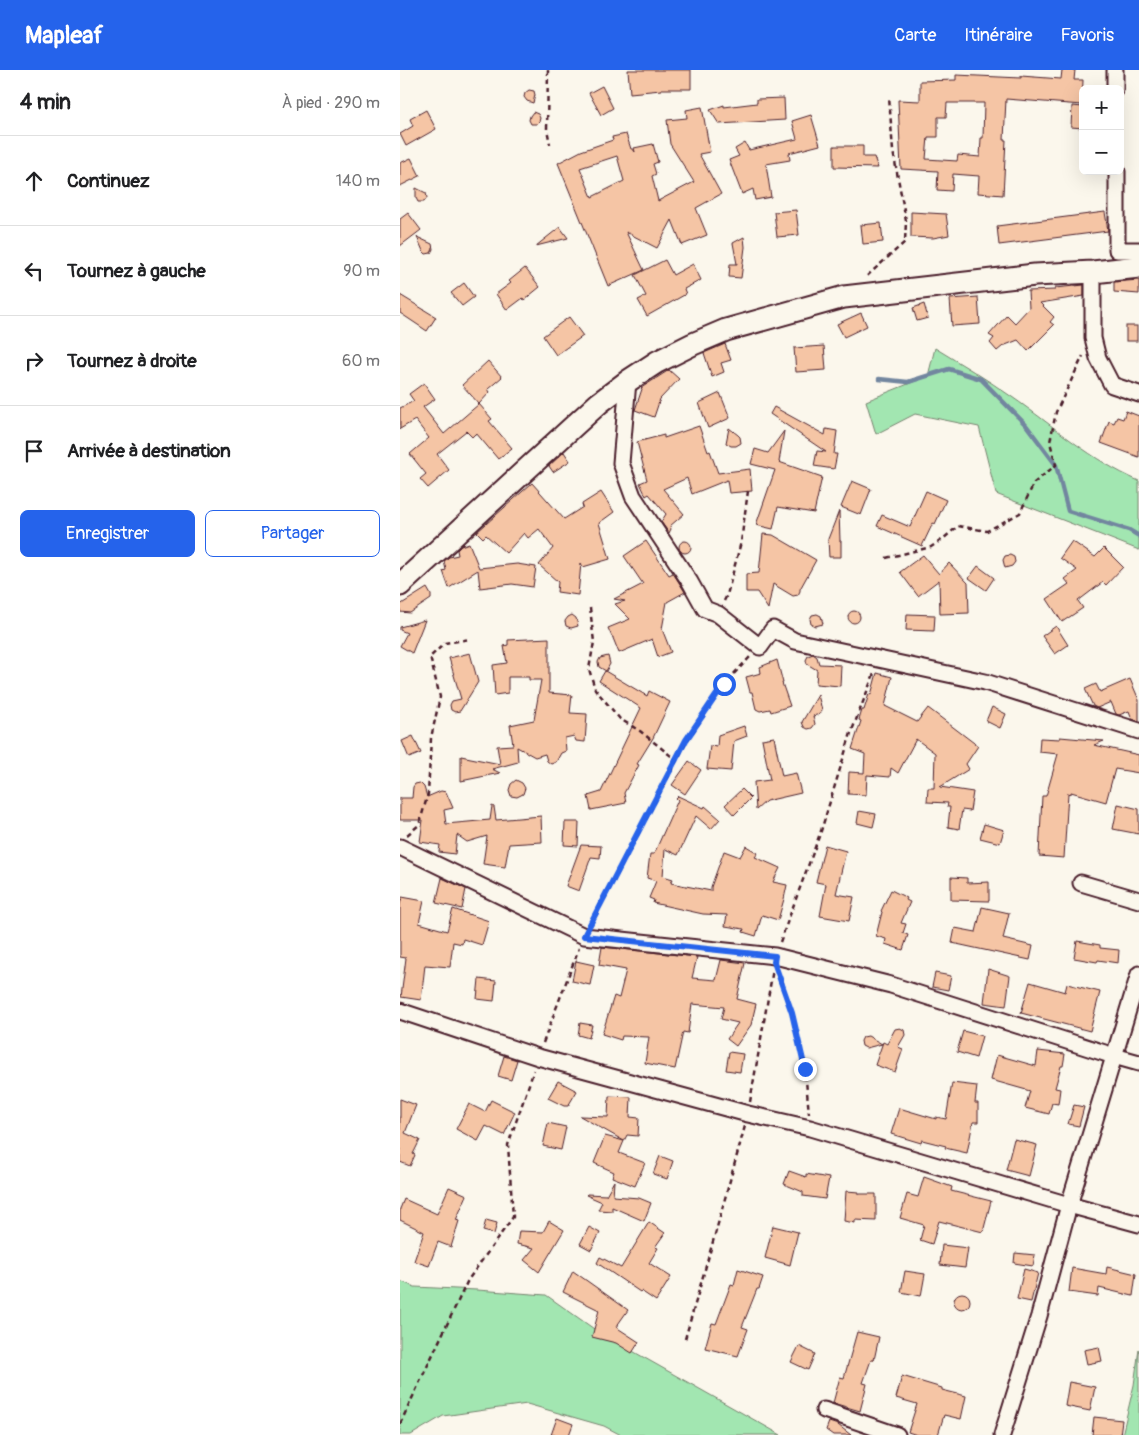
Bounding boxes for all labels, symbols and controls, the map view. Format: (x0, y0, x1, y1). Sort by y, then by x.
text: Mapleaf (25, 21, 103, 50)
text: Carte (894, 24, 936, 47)
text: Itinéraire (964, 24, 1032, 47)
text: Favoris (1060, 24, 1114, 47)
map controls (1079, 85, 1124, 175)
button: + (1079, 85, 1124, 130)
text: 4 min (20, 89, 71, 116)
text: À pied · 290 m (282, 93, 380, 113)
button: − (1079, 130, 1124, 175)
icon: ahead (20, 167, 48, 195)
text: Continuez (67, 169, 150, 193)
text: 140 m (336, 171, 380, 191)
icon: left (20, 257, 48, 285)
text: Tournez à gauche (67, 259, 206, 283)
text: 90 m (343, 261, 380, 281)
icon: right (20, 347, 48, 375)
text: Tournez à droite (67, 349, 197, 373)
text: 60 m (342, 351, 380, 371)
icon: arrive (20, 437, 48, 465)
text: Arrivée à destination (67, 439, 231, 463)
button: Enregistrer (20, 510, 195, 557)
button: Partager (205, 510, 380, 557)
route start (713, 673, 736, 696)
route end (794, 1058, 817, 1081)

